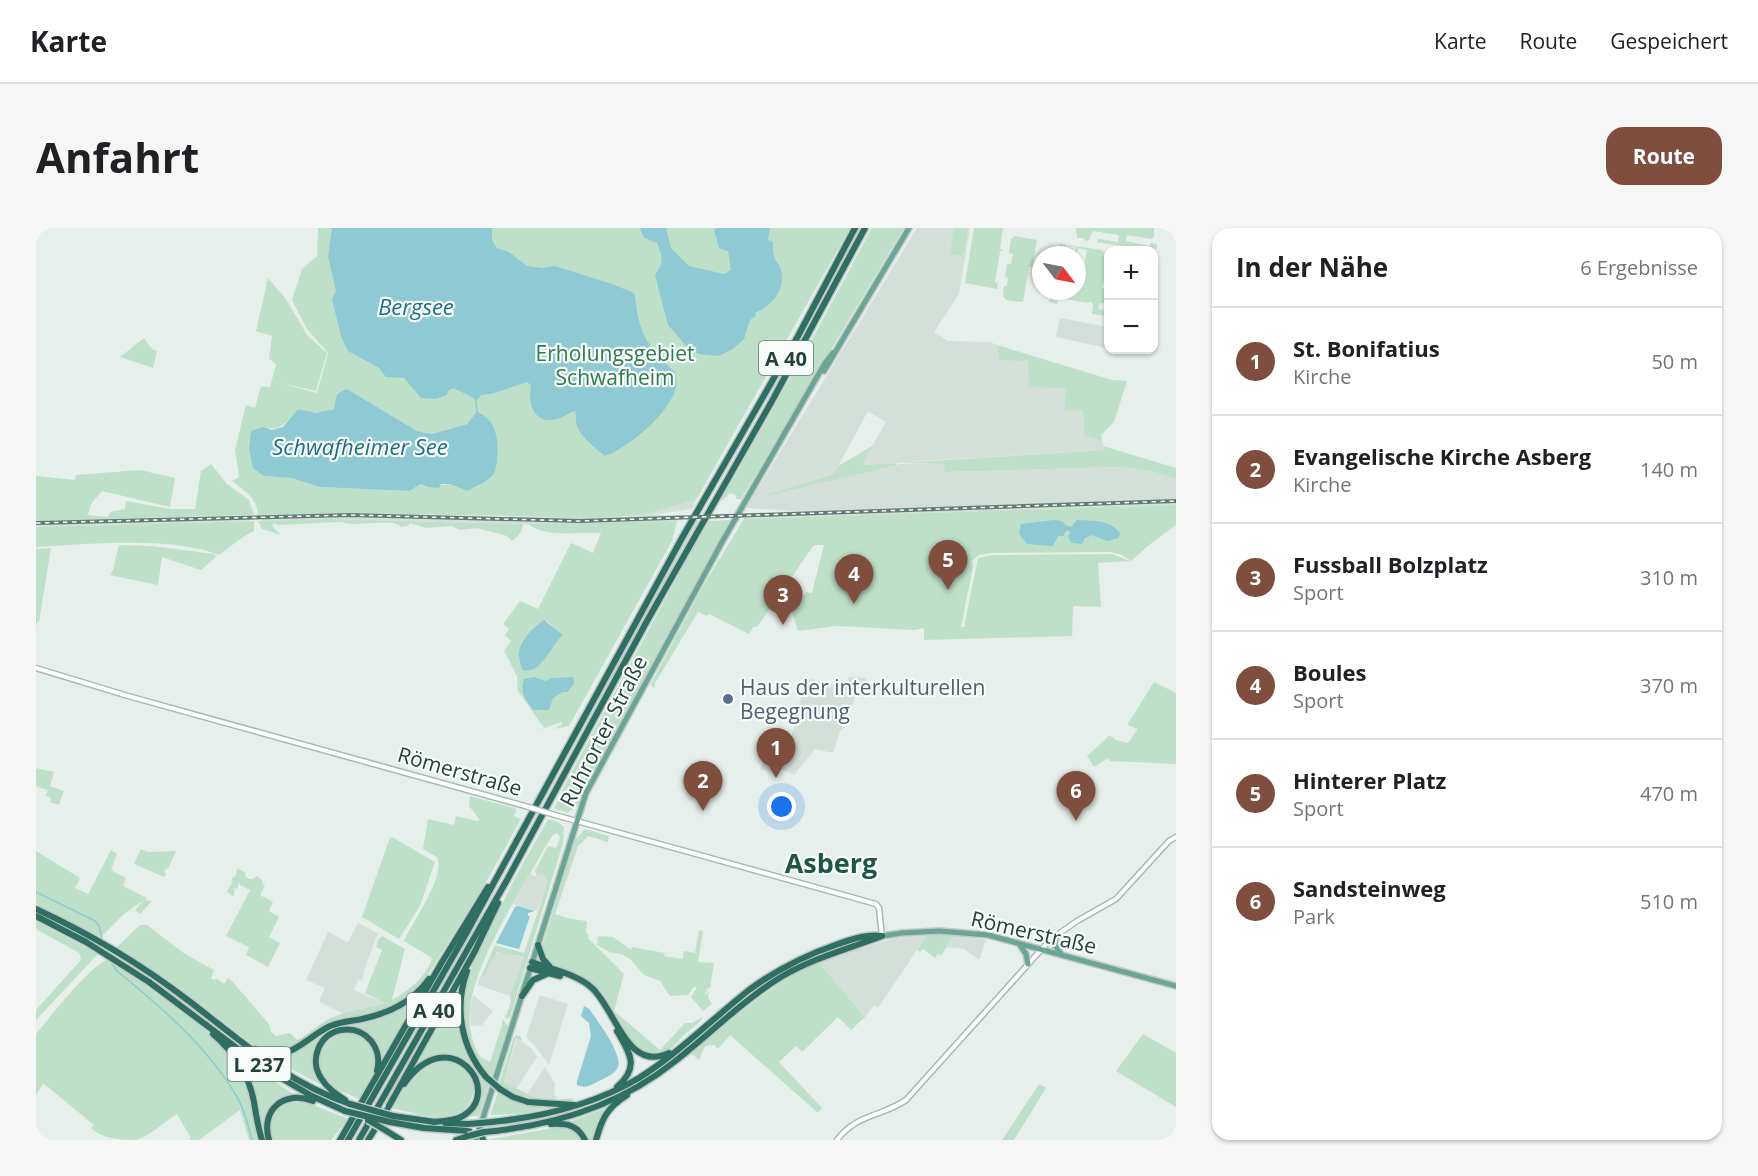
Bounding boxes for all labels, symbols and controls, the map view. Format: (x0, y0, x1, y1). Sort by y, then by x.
text: Karte (30, 22, 107, 60)
text: Karte (1434, 27, 1486, 55)
text: Route (1519, 27, 1577, 55)
text: Gespeichert (1610, 27, 1728, 55)
button: Route (1606, 127, 1722, 185)
text: Anfahrt (36, 128, 199, 185)
north arrow (1032, 246, 1086, 300)
map controls (1104, 246, 1158, 354)
button: + (1104, 246, 1158, 300)
text: In der Nähe (1236, 249, 1388, 285)
text: 6 Ergebnisse (1580, 254, 1698, 281)
water label: Bergsee (378, 291, 454, 321)
button: − (1104, 300, 1158, 354)
text: St. Bonifatius (1293, 333, 1440, 363)
park label: Erholungsgebiet Schwafheim (536, 339, 694, 391)
road number: A 40 (759, 341, 813, 375)
text: 1 (1250, 348, 1261, 375)
text: 50 m (1651, 348, 1698, 375)
text: Kirche (1293, 363, 1352, 390)
water label: Schwafheimer See (272, 431, 448, 461)
text: Evangelische Kirche Asberg (1293, 441, 1591, 471)
text: 2 (1250, 456, 1261, 483)
text: 140 m (1640, 456, 1698, 483)
text: Kirche (1293, 471, 1352, 498)
pin: 5 (928, 540, 968, 590)
text: Fussball Bolzplatz (1293, 549, 1488, 579)
pin: 4 (834, 554, 874, 604)
text: 3 (1250, 564, 1261, 591)
text: 310 m (1640, 564, 1698, 591)
pin: 3 (764, 576, 802, 625)
text: Sport (1293, 579, 1344, 606)
street label: Ruhrorter Straße (553, 651, 653, 811)
text: Boules (1293, 657, 1367, 687)
text: 4 (1250, 672, 1261, 699)
text: 370 m (1640, 672, 1698, 699)
place label: Haus der interkulturellen Begegnung (740, 673, 985, 725)
text: Sport (1293, 687, 1344, 714)
marker: Haus der interkulturellen Begegnung (721, 692, 735, 706)
pin: 1 (756, 728, 796, 778)
street label: Römerstraße (395, 740, 525, 802)
pin: 2 (684, 762, 722, 811)
text: Hinterer Platz (1293, 765, 1446, 795)
pin: 6 (1056, 772, 1096, 821)
text: 5 (1250, 780, 1261, 807)
text: 470 m (1640, 780, 1698, 807)
your location (767, 792, 796, 821)
text: Sport (1293, 795, 1344, 822)
district label: Asberg (785, 844, 877, 881)
text: Sandsteinweg (1293, 873, 1446, 903)
text: 6 (1250, 888, 1261, 915)
text: 510 m (1640, 888, 1698, 915)
text: Park (1293, 903, 1335, 930)
street label: Römerstraße (968, 904, 1100, 960)
road number: A 40 (407, 993, 461, 1027)
road number: L 237 (228, 1047, 290, 1081)

